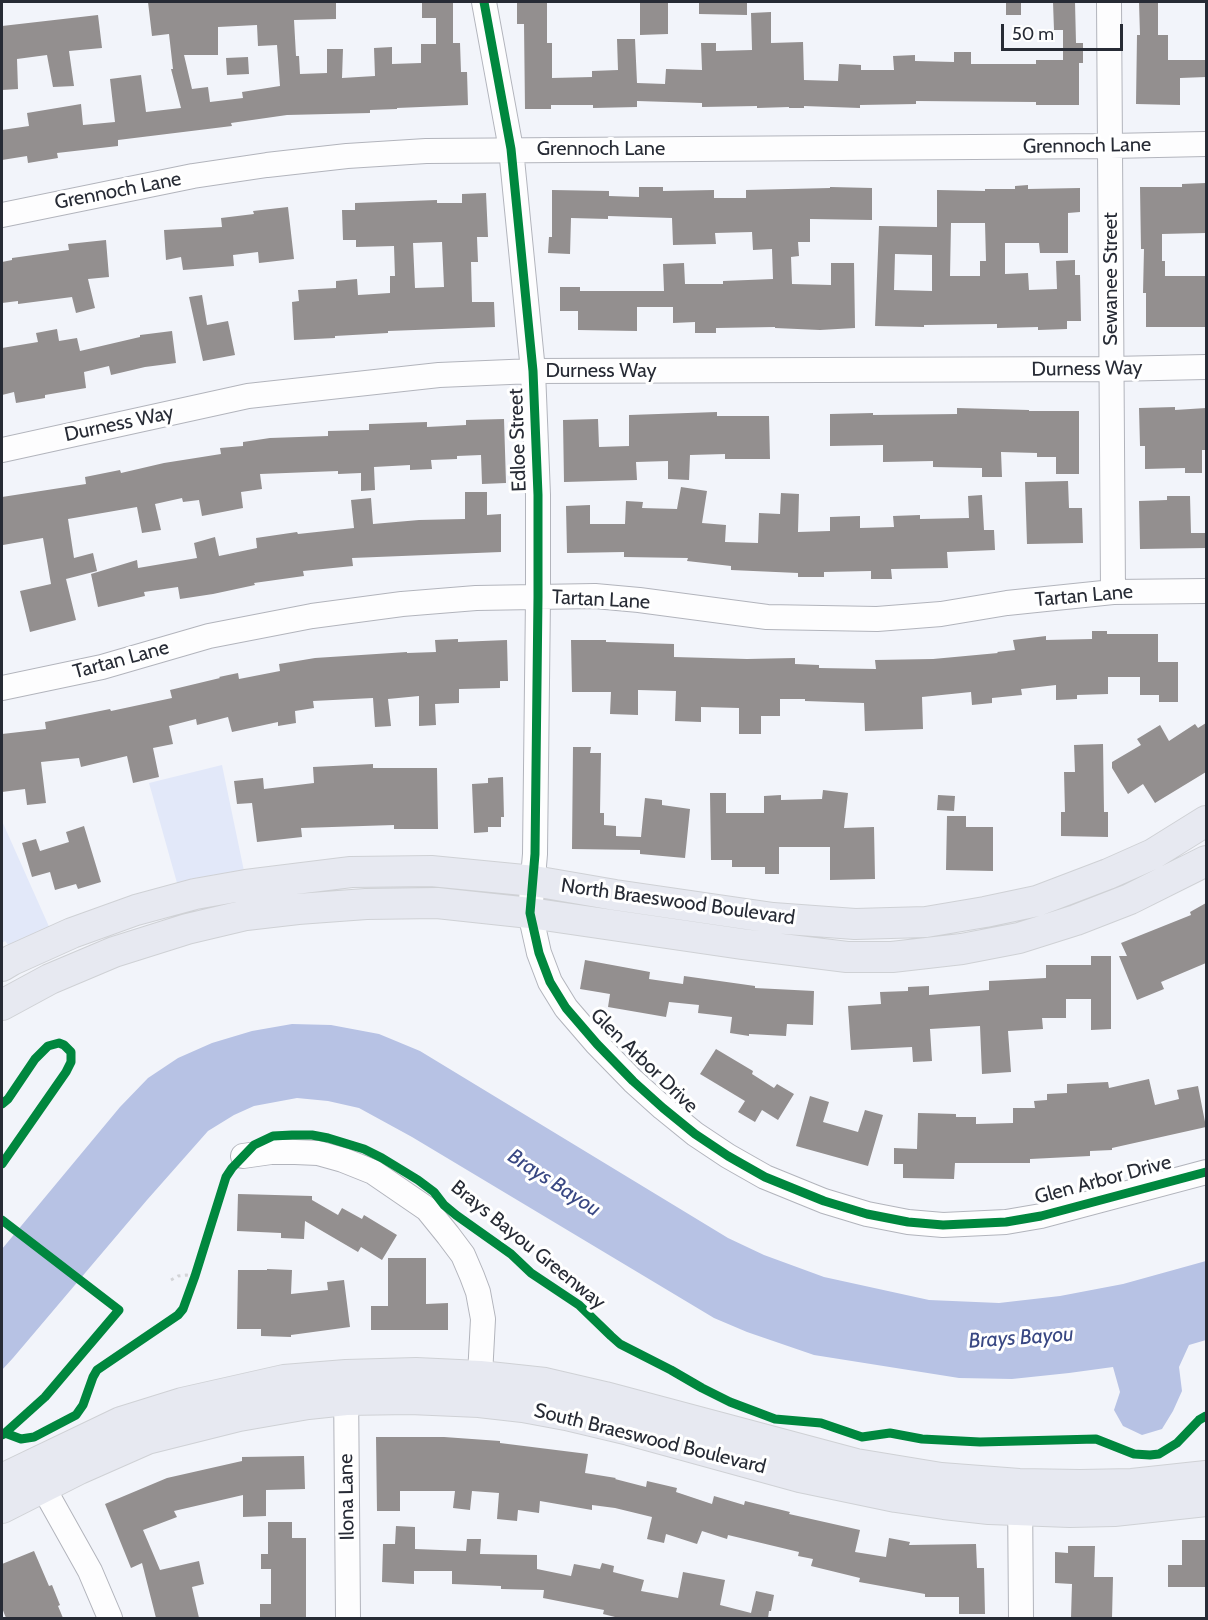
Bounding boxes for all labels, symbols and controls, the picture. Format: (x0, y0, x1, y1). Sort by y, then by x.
scale bar (1004, 12, 1126, 50)
text: 50 m (1012, 23, 1054, 45)
street label: Grennoch Lane (1023, 133, 1151, 159)
street label: Grennoch Lane (537, 137, 665, 161)
street label: Grennoch Lane (53, 167, 183, 215)
street label: Sewanee Street (1099, 212, 1123, 346)
street label: Durness Way (1031, 356, 1143, 382)
street label: Durness Way (545, 359, 657, 383)
street label: Edloe Street (504, 388, 532, 492)
street label: Durness Way (62, 401, 176, 447)
street label: Tartan Lane (1034, 580, 1134, 612)
street label: Tartan Lane (551, 585, 651, 615)
street label: Tartan Lane (70, 636, 172, 684)
street label: North Braeswood Boulevard (559, 874, 797, 930)
street label: Glen Arbor Drive (585, 1004, 703, 1118)
water label: Brays Bayou (503, 1144, 605, 1222)
street label: Glen Arbor Drive (1032, 1150, 1174, 1210)
street label: Brays Bayou Greenway (446, 1175, 610, 1315)
water label: Brays Bayou (968, 1322, 1074, 1354)
street label: South Braeswood Boulevard (532, 1399, 768, 1479)
street label: Ilona Lane (334, 1453, 360, 1541)

